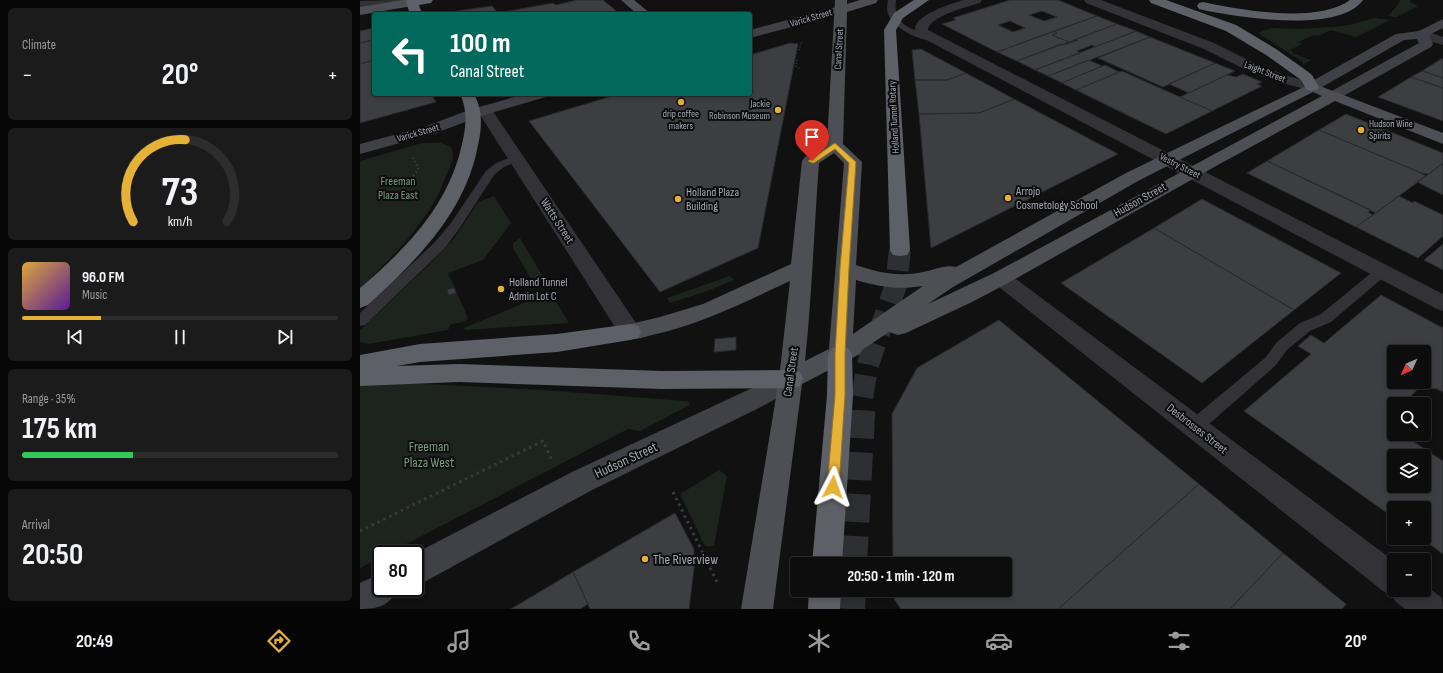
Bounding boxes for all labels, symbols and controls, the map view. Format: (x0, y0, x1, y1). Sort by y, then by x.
street label: Varick Street (789, 6, 833, 30)
text: 100 m (450, 27, 511, 60)
icon: left (384, 28, 436, 80)
street label: Canal Street (832, 28, 846, 70)
text: Climate (22, 37, 56, 53)
text: 20° (162, 57, 198, 93)
street label: Laight Street (1243, 59, 1287, 85)
text: Canal Street (450, 61, 524, 82)
text: − (22, 62, 33, 89)
text: + (327, 62, 338, 89)
street label: Holland Tunnel Rotary (886, 80, 902, 154)
marker: drip coffee makers (676, 97, 686, 107)
place label: Jackie Robinson Museum (709, 98, 770, 122)
marker: Jackie Robinson Museum (773, 105, 783, 115)
place label: drip coffee makers (663, 108, 699, 132)
place label: Hudson Wine Spirits (1369, 118, 1413, 142)
pin (795, 120, 829, 161)
street label: Varick Street (396, 121, 440, 145)
marker: Hudson Wine Spirits (1356, 125, 1366, 135)
icon: arrive (801, 126, 823, 148)
street label: Vestry Street (1158, 151, 1202, 181)
text: 73 (162, 168, 198, 217)
park label: Freeman Plaza East (378, 174, 418, 203)
street label: Hudson Street (1111, 179, 1169, 221)
place label: Arrojo Cosmetology School (1015, 184, 1098, 213)
place label: Holland Plaza Building (686, 185, 739, 214)
marker: Arrojo Cosmetology School (1003, 193, 1013, 203)
marker: Holland Plaza Building (673, 194, 683, 204)
street label: Watts Street (537, 196, 577, 247)
text: km/h (168, 213, 192, 230)
text: 96.0 FM (82, 268, 124, 287)
place label: Holland Tunnel Admin Lot C (508, 275, 568, 304)
marker: Holland Tunnel Admin Lot C (496, 284, 506, 294)
text: Music (82, 287, 107, 303)
icon: previous (64, 326, 86, 348)
icon: pause (169, 326, 191, 348)
icon: next (274, 326, 296, 348)
north arrow (1387, 345, 1431, 389)
map controls (1387, 345, 1431, 597)
street label: Canal Street (780, 346, 802, 398)
text: Range · 35% (22, 391, 76, 407)
button: search (1387, 397, 1431, 441)
street label: Desbrosses Street (1164, 401, 1231, 458)
text: 175 km (22, 411, 97, 447)
park label: Freeman Plaza West (404, 438, 454, 471)
street label: Hudson Street (592, 438, 660, 482)
button: layers (1387, 449, 1431, 493)
position arrow (812, 466, 854, 508)
button: + (1387, 501, 1431, 545)
text: Arrival (22, 517, 50, 533)
text: 20:50 (22, 537, 83, 573)
speed limit sign: 80 (372, 545, 424, 597)
place label: The Riverview (653, 551, 718, 568)
button: − (1387, 553, 1431, 597)
marker: The Riverview (640, 554, 650, 564)
text: 20:50 · 1 min · 120 m (847, 567, 955, 586)
icon: directions (265, 627, 293, 655)
icon: music (445, 627, 473, 655)
icon: phone (625, 627, 653, 655)
icon: climate (805, 627, 833, 655)
icon: car (985, 627, 1013, 655)
icon: filters (1165, 627, 1193, 655)
text: 20:49 (76, 631, 113, 652)
text: 20° (1345, 631, 1367, 652)

